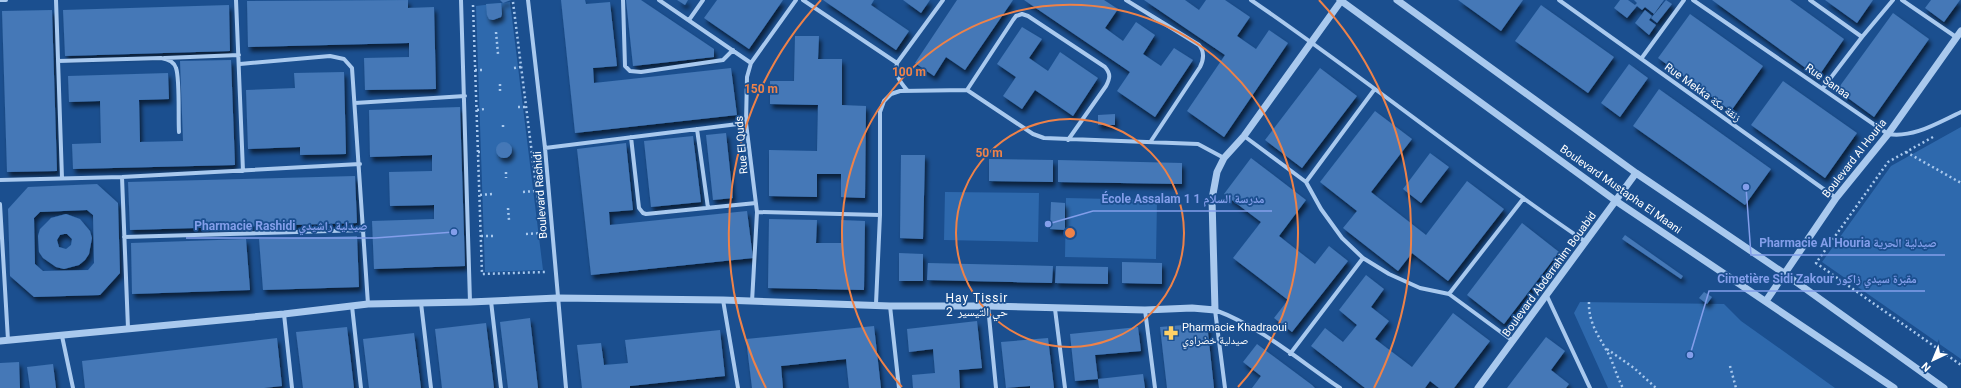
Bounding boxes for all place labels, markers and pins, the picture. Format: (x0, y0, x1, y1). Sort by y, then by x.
callout: École Assalam 1 مدرسة السلام 1 (1093, 187, 1272, 211)
callout: Pharmacie Rashidi صيدلية راشيدي (186, 214, 375, 238)
centre of rings (1063, 226, 1077, 240)
callout: Pharmacie Al Houria صيدلية الحرية (1751, 231, 1945, 255)
callout: Cimetière Sidi Zakour مقبرة سيدي زاكور (1709, 267, 1925, 291)
place label: Pharmacie Khadraoui صيدلية خضراوي (1182, 321, 1287, 349)
pharmacy icon: Pharmacie Khadraoui صيدلية خضراوي (1163, 325, 1179, 341)

